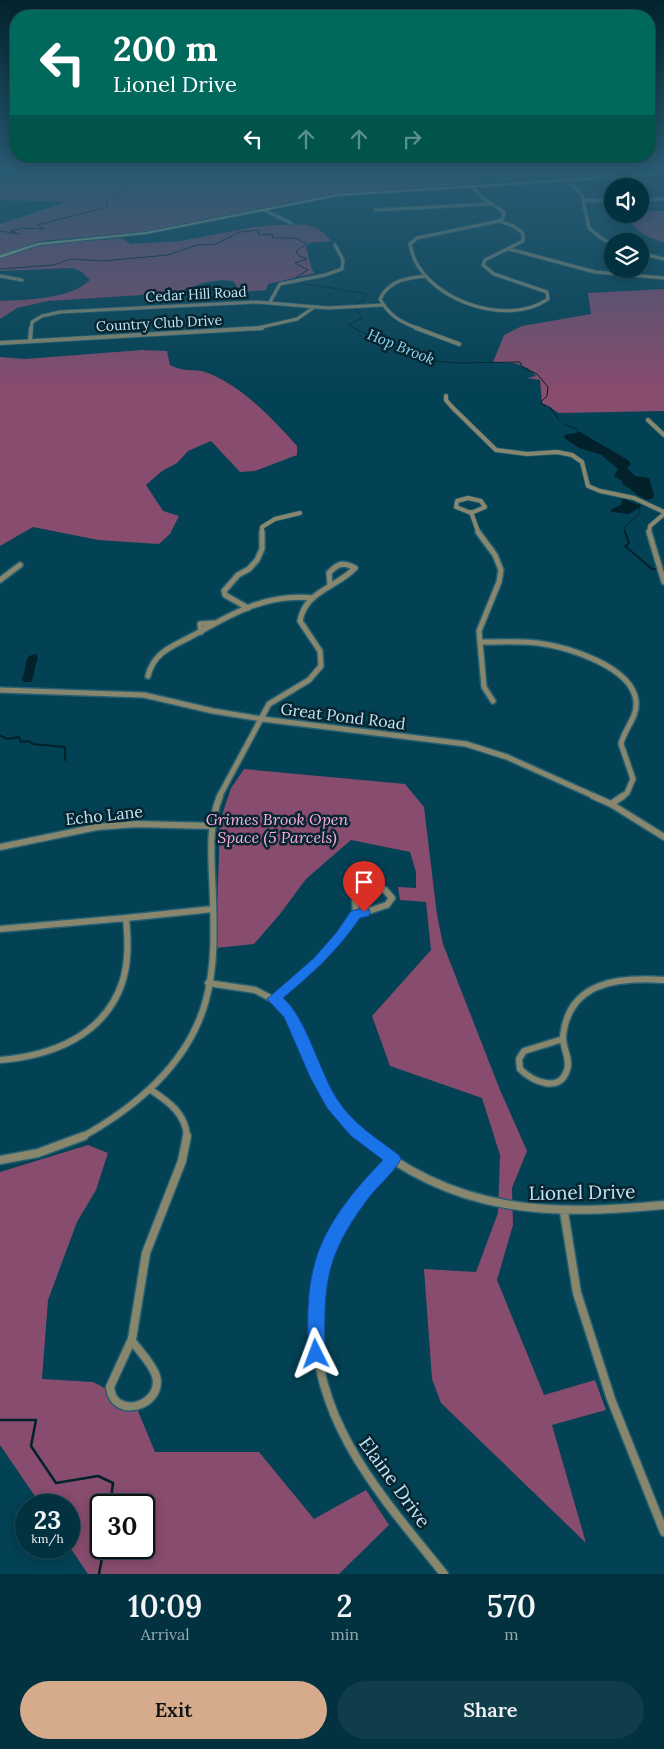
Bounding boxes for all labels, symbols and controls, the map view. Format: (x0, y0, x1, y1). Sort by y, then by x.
text: 200 m (113, 26, 218, 71)
icon: left (30, 30, 95, 95)
text: Lionel Drive (113, 70, 237, 98)
icon: left (239, 125, 267, 153)
icon: ahead (292, 125, 320, 153)
icon: ahead (345, 125, 373, 153)
icon: right (398, 125, 426, 153)
map controls (604, 178, 649, 278)
button: sound (604, 178, 649, 223)
button: layers (604, 233, 649, 278)
street label: Cedar Hill Road (145, 282, 247, 306)
street label: Country Club Drive (95, 311, 223, 335)
water label: Hop Brook (365, 324, 438, 369)
street label: Great Pond Road (279, 698, 407, 734)
street label: Echo Lane (64, 801, 144, 829)
park label: Grimes Brook Open Space (5 Parcels) (206, 809, 348, 848)
pin (343, 861, 385, 912)
icon: arrive (350, 868, 378, 896)
street label: Lionel Drive (528, 1179, 636, 1205)
position arrow (289, 1327, 341, 1379)
street label: Elaine Drive (354, 1432, 436, 1532)
speed limit sign: 30 (90, 1494, 155, 1559)
text: 23 (34, 1504, 61, 1536)
text: km/h (31, 1531, 64, 1546)
text: 10:09 (128, 1587, 202, 1625)
text: 2 (337, 1587, 353, 1625)
text: 570 (487, 1587, 536, 1625)
text: Arrival (141, 1624, 190, 1644)
text: min (330, 1624, 359, 1644)
text: m (504, 1624, 519, 1644)
button: Exit (20, 1681, 327, 1739)
button: Share (337, 1681, 644, 1739)

